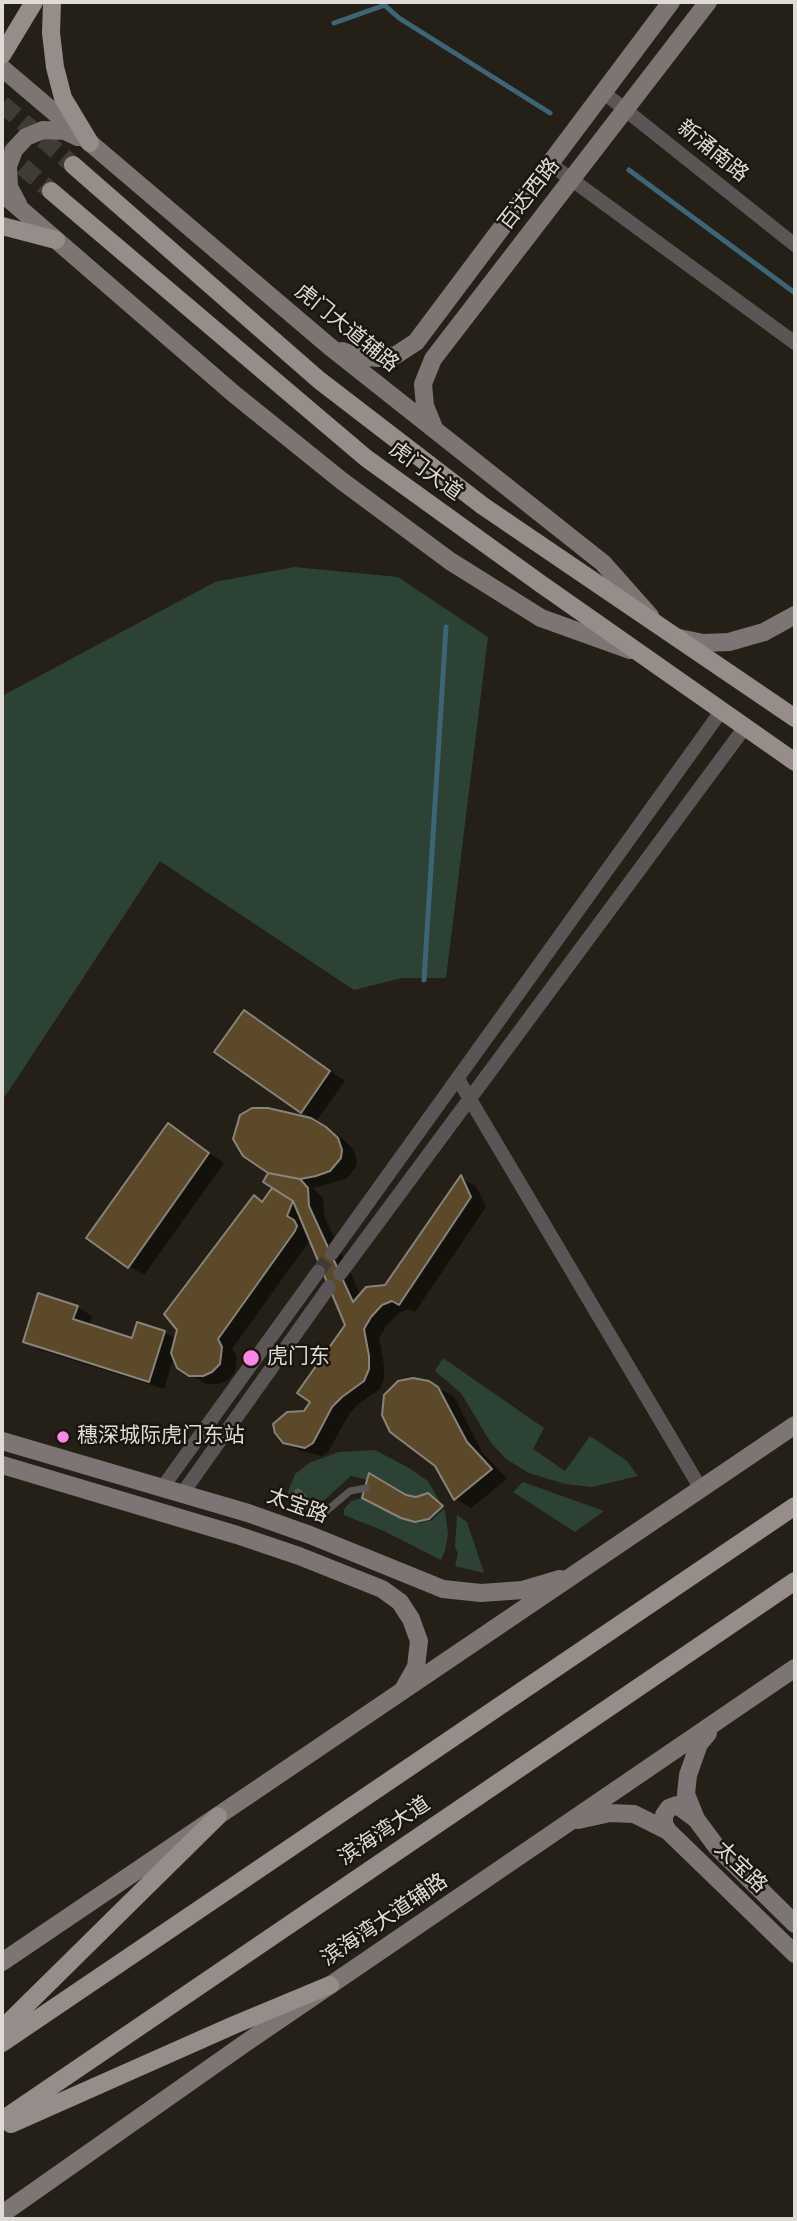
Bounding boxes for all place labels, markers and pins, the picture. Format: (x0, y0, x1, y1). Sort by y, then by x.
place label: 虎门东 (267, 1345, 330, 1371)
marker: 虎门东 (241, 1348, 261, 1368)
place label: 穗深城际虎门东站 (77, 1424, 245, 1450)
marker: 穗深城际虎门东站 (55, 1429, 71, 1445)

